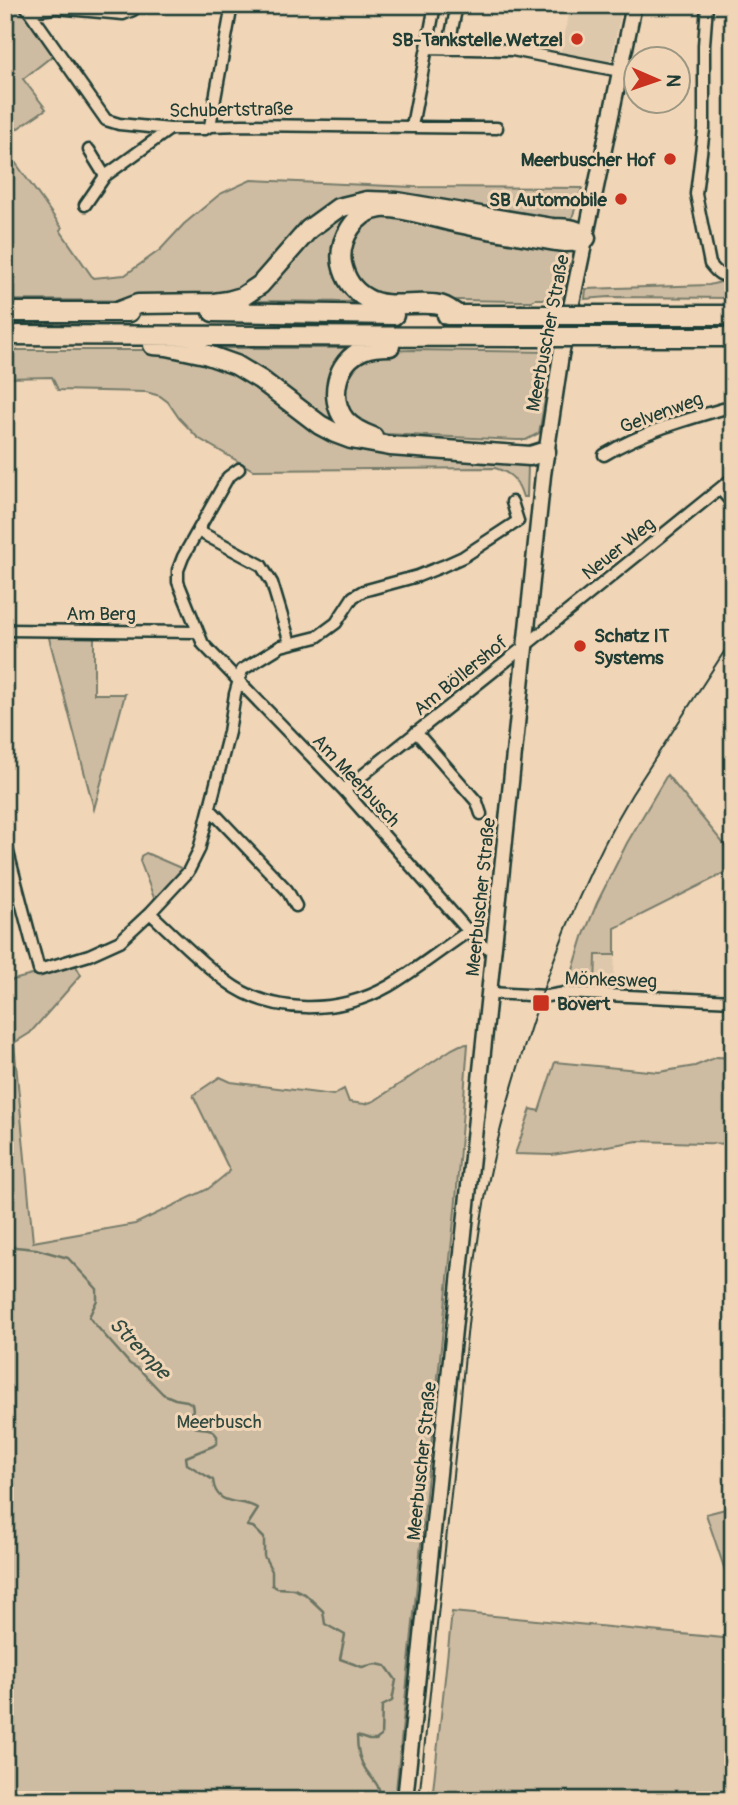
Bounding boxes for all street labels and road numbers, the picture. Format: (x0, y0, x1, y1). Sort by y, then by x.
street label: Schubertstraße (169, 97, 294, 123)
street label: Meerbuscher Straße (521, 252, 575, 414)
street label: Gelvenweg (617, 387, 706, 439)
street label: Neuer Weg (577, 512, 660, 586)
street label: Am Berg (66, 602, 136, 626)
street label: Am Böllershof (409, 630, 513, 721)
street label: Am Meerbusch (307, 729, 405, 832)
street label: Meerbuscher Straße (461, 816, 501, 978)
street label: Mönkesweg (564, 966, 658, 994)
street label: Meerbuscher Straße (402, 1380, 442, 1542)

